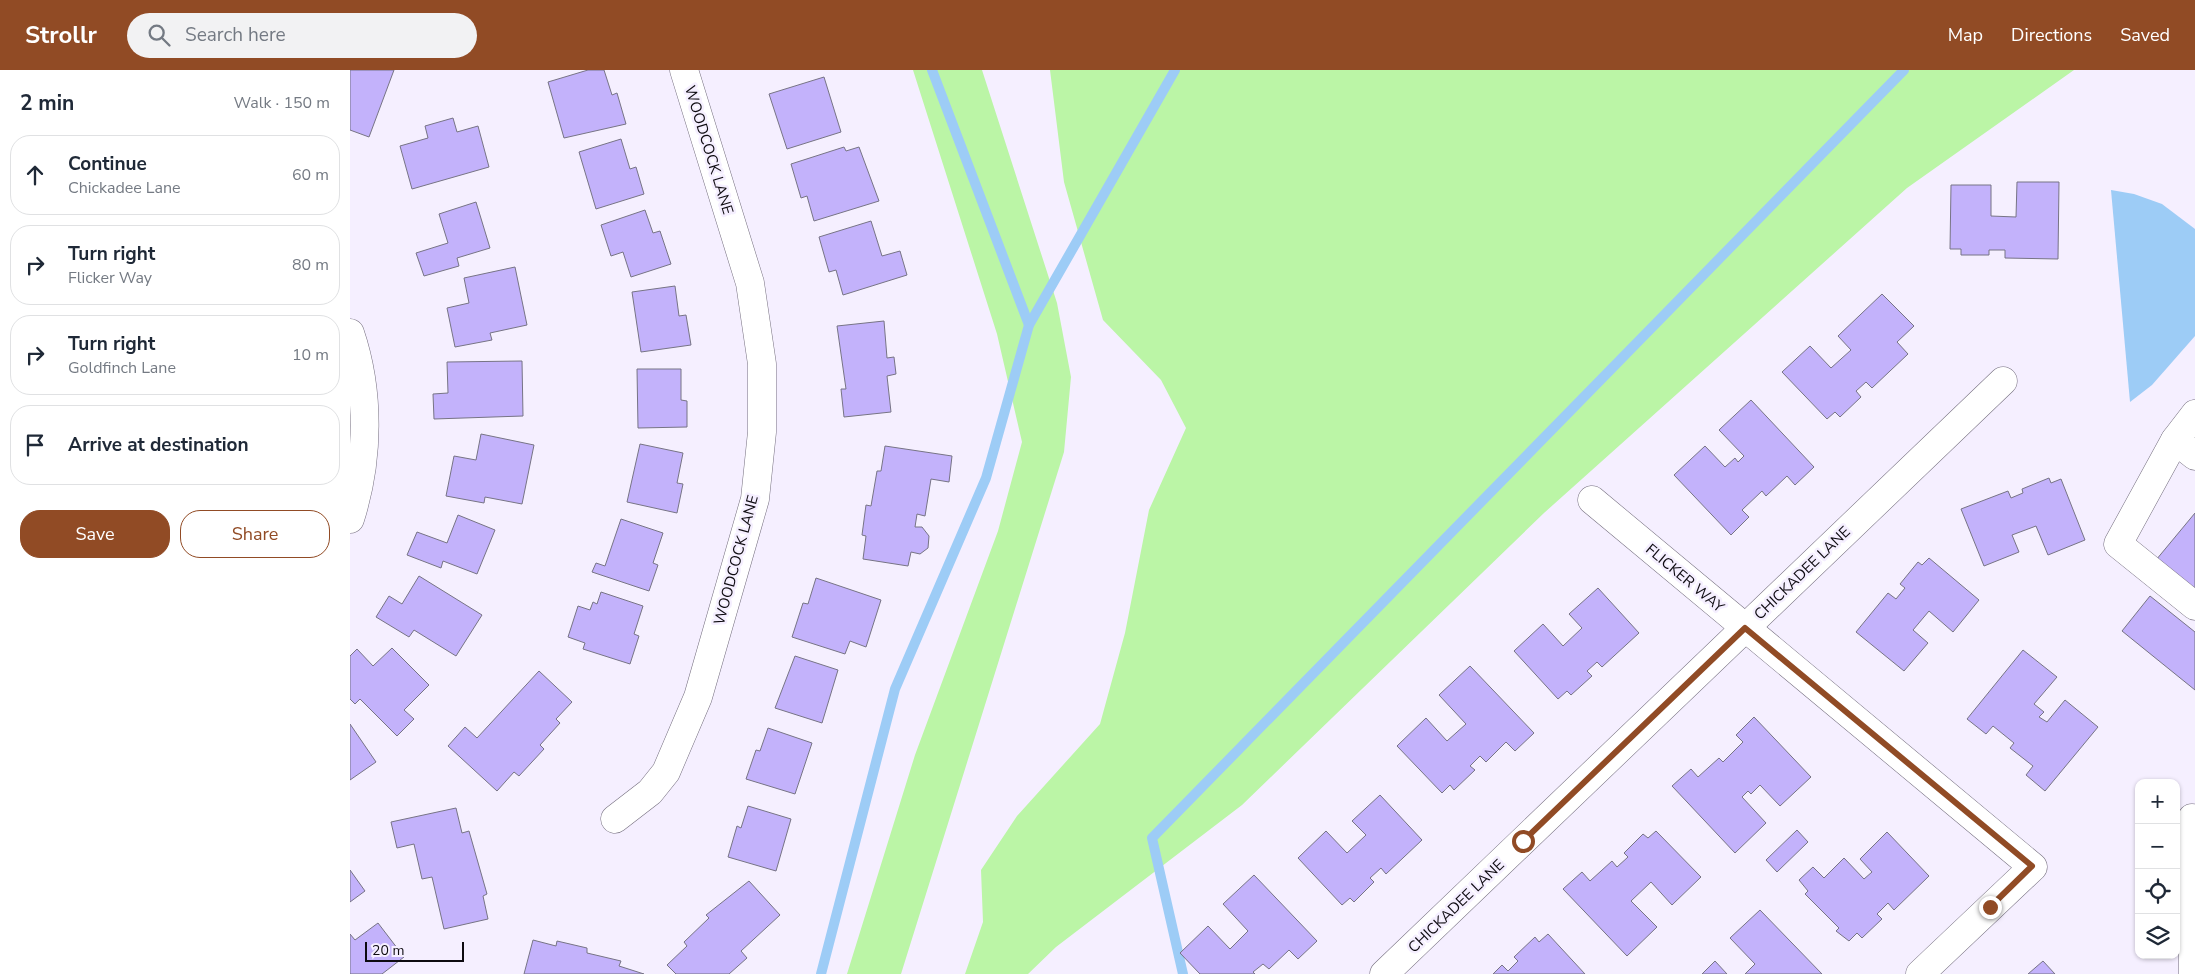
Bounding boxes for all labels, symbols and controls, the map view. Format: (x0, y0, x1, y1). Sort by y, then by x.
search box (127, 13, 477, 58)
text: Strollr (25, 19, 97, 51)
icon: search (145, 21, 173, 49)
text: Search here (185, 22, 286, 48)
text: Map (1948, 23, 1983, 47)
text: Directions (2011, 23, 2092, 47)
text: Saved (2120, 23, 2170, 47)
street label: WOODCOCK LANE (680, 83, 738, 217)
text: 2 min (20, 89, 74, 117)
text: Walk · 150 m (234, 92, 330, 114)
text: Continue (68, 151, 147, 177)
icon: ahead (21, 161, 49, 189)
text: 60 m (292, 164, 329, 186)
text: Chickadee Lane (68, 177, 181, 199)
text: Turn right (68, 241, 155, 267)
icon: right (21, 251, 49, 279)
text: 80 m (292, 254, 329, 276)
text: Flicker Way (68, 267, 152, 289)
text: Turn right (68, 331, 155, 357)
icon: right (21, 341, 49, 369)
text: 10 m (292, 344, 329, 366)
text: Goldfinch Lane (68, 357, 176, 379)
icon: arrive (21, 431, 49, 459)
text: Arrive at destination (68, 432, 249, 458)
street label: WOODCOCK LANE (709, 493, 763, 627)
button: Save (20, 510, 170, 558)
button: Share (180, 510, 330, 558)
street label: CHICKADEE LANE (1750, 522, 1854, 624)
street label: FLICKER WAY (1641, 539, 1729, 617)
map controls (2135, 779, 2180, 959)
button: + (2135, 779, 2180, 824)
button: − (2135, 824, 2180, 869)
route start (1512, 830, 1535, 853)
street label: CHICKADEE LANE (1404, 855, 1508, 957)
button: locate (2135, 869, 2180, 914)
route end (1979, 896, 2002, 919)
button: layers (2135, 914, 2180, 959)
scale bar (365, 939, 464, 962)
text: 20 m (372, 941, 404, 960)

